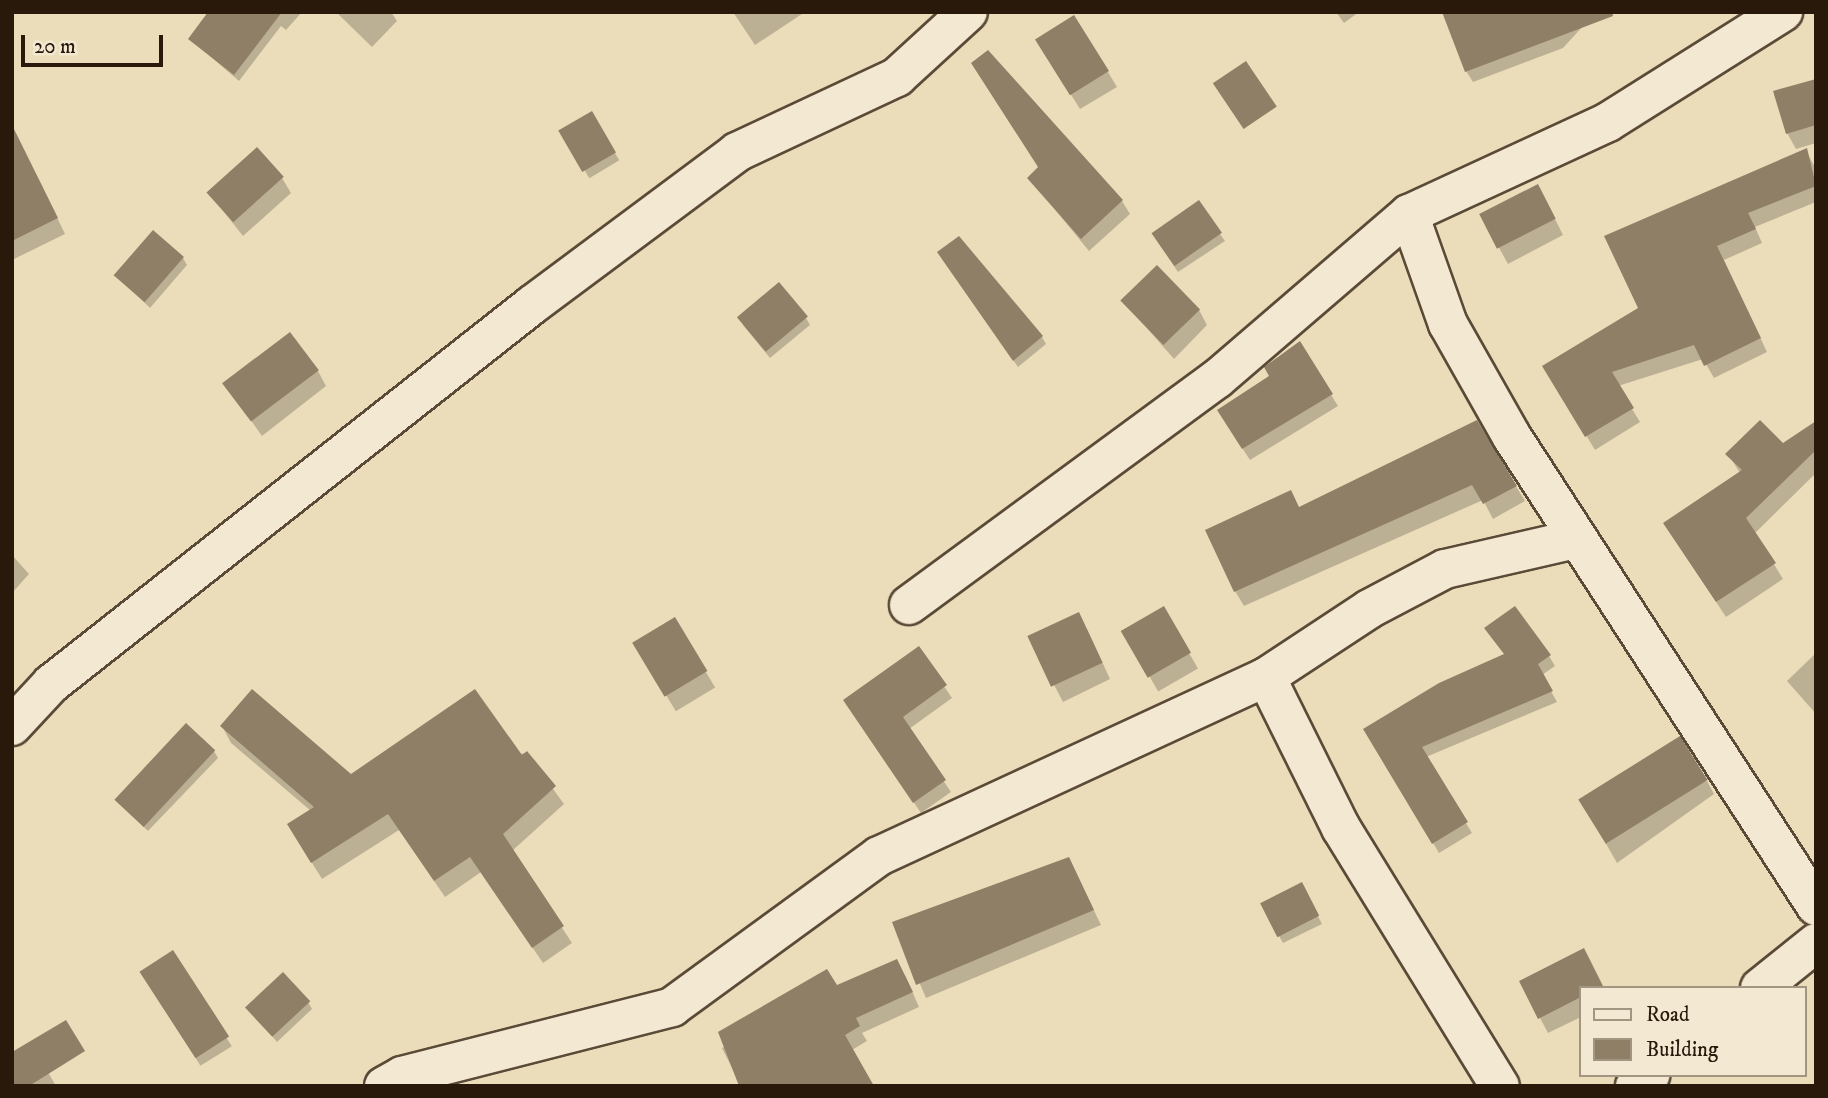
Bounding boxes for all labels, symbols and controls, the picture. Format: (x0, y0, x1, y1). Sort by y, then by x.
scale bar (24, 21, 166, 65)
text: 20 m (34, 34, 76, 60)
legend (1580, 986, 1807, 1077)
text: Road (1646, 1002, 1690, 1028)
text: Building (1646, 1037, 1718, 1063)

